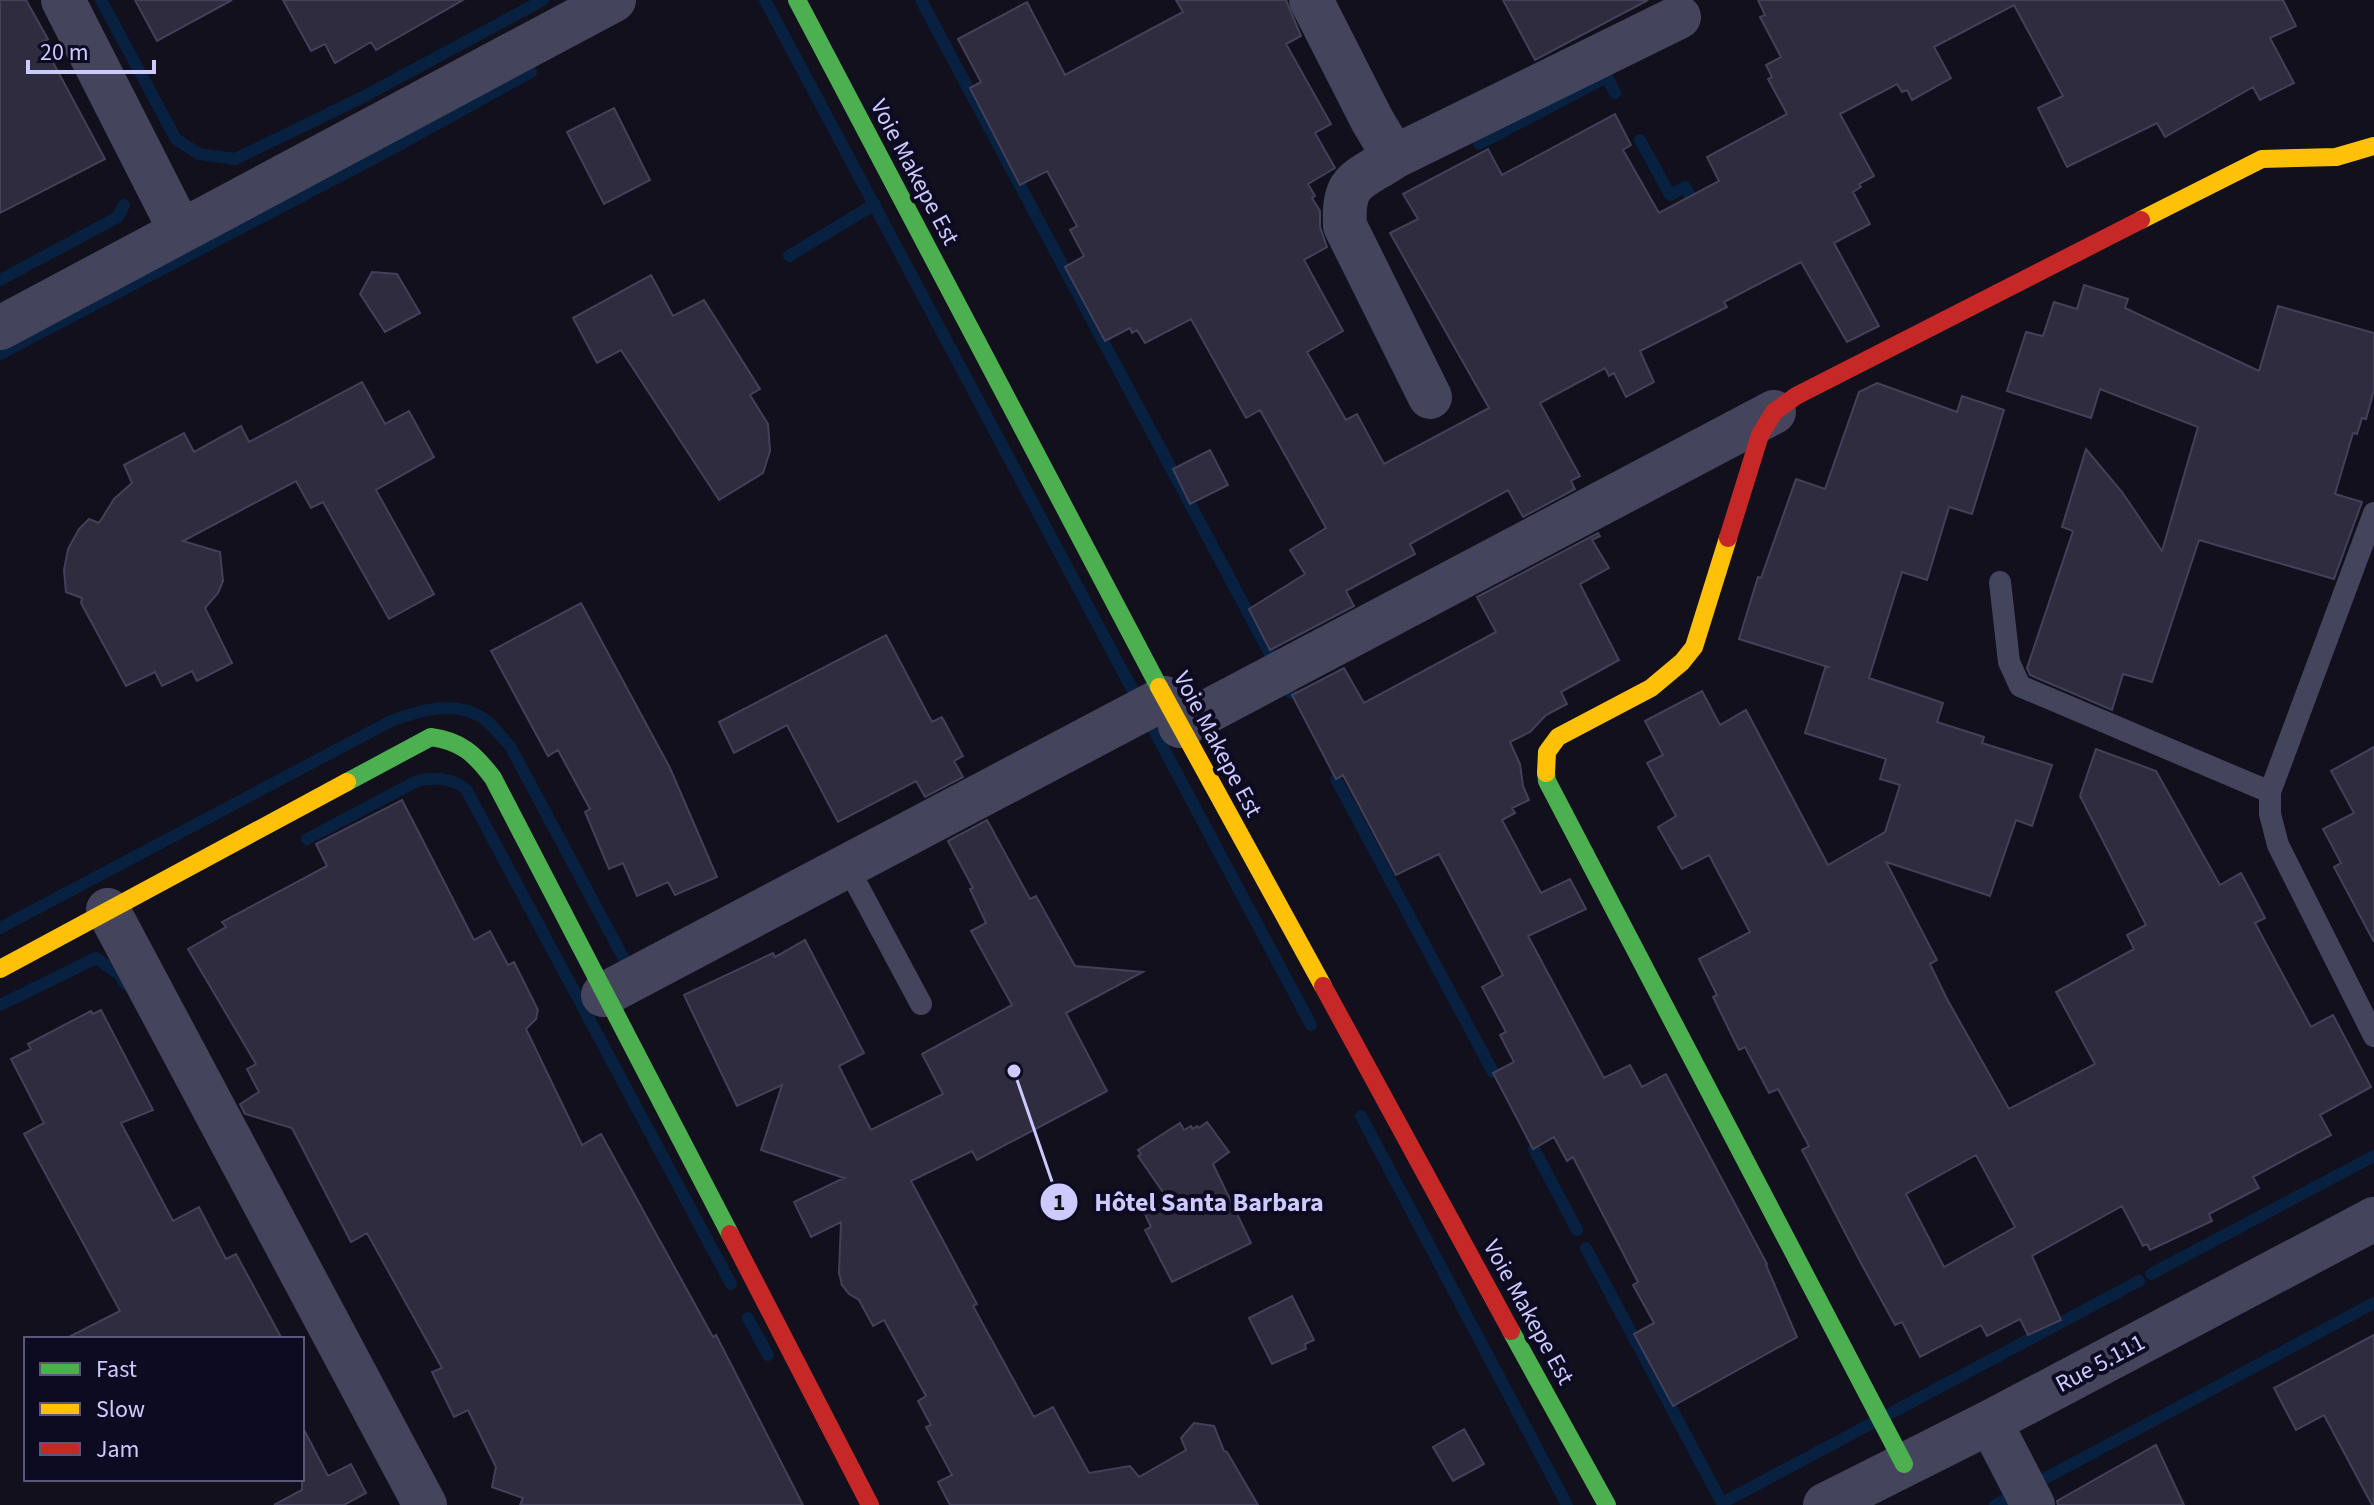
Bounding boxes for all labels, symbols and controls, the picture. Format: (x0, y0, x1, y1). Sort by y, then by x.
scale bar (28, 24, 154, 74)
text: 20 m (40, 35, 89, 70)
street label: Voie Makepe Est (861, 93, 968, 251)
street label: Voie Makepe Est (1164, 665, 1271, 823)
callout: Hôtel Santa Barbara (1039, 1177, 1340, 1227)
text: Hôtel Santa Barbara (1094, 1184, 1324, 1221)
text: 1 (1053, 1185, 1065, 1220)
street label: Voie Makepe Est (1474, 1233, 1583, 1391)
street label: Rue 5.111 (2049, 1325, 2151, 1402)
legend (24, 1337, 304, 1481)
text: Fast (96, 1352, 137, 1387)
text: Slow (96, 1392, 145, 1427)
text: Jam (96, 1432, 140, 1467)

